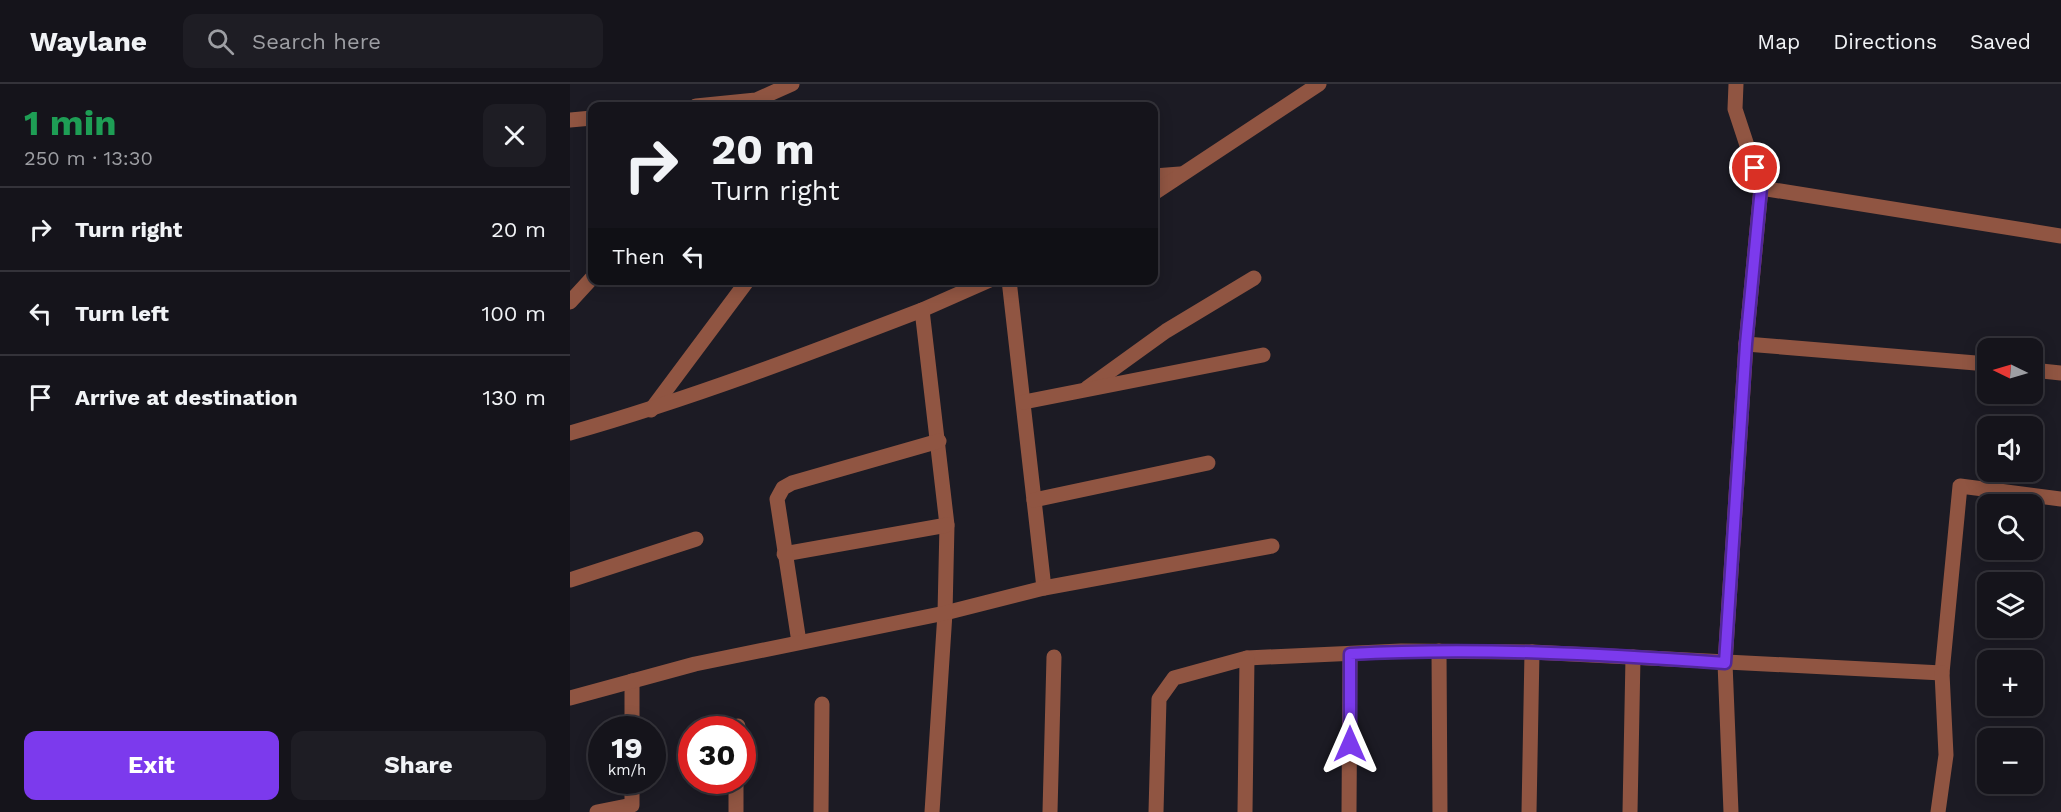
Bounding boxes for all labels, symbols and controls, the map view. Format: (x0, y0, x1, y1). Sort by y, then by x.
search box (183, 14, 603, 68)
text: Waylane (30, 25, 147, 58)
icon: search (204, 25, 237, 58)
text: Search here (252, 29, 381, 54)
text: Map (1757, 29, 1800, 54)
text: Directions (1833, 29, 1937, 54)
text: Saved (1970, 29, 2031, 54)
text: 1 min (24, 102, 116, 144)
button: close (483, 104, 546, 167)
text: 20 m (711, 125, 815, 174)
icon: right (612, 126, 690, 204)
pin (1729, 142, 1780, 193)
text: 250 m · 13:30 (24, 146, 153, 170)
icon: arrive (1738, 151, 1771, 184)
text: Turn right (711, 175, 840, 207)
icon: right (24, 213, 57, 246)
text: Turn right (75, 217, 182, 242)
text: 20 m (491, 217, 546, 242)
icon: left (677, 240, 710, 273)
text: Then (612, 244, 665, 269)
icon: left (24, 297, 57, 330)
text: Turn left (75, 301, 169, 326)
text: 100 m (482, 301, 546, 326)
north arrow (1977, 338, 2043, 404)
map controls (1977, 338, 2043, 794)
icon: arrive (24, 381, 57, 414)
text: Arrive at destination (75, 385, 298, 410)
text: 130 m (482, 385, 546, 410)
button: sound (1977, 416, 2043, 482)
button: search (1977, 494, 2043, 560)
button: layers (1977, 572, 2043, 638)
button: + (1977, 650, 2043, 716)
position arrow (1318, 712, 1382, 776)
speed limit sign: 30 (678, 716, 756, 794)
button: − (1977, 728, 2043, 794)
text: 19 (611, 730, 643, 765)
button: Exit (24, 731, 279, 800)
button: Share (291, 731, 546, 800)
text: km/h (608, 761, 646, 779)

